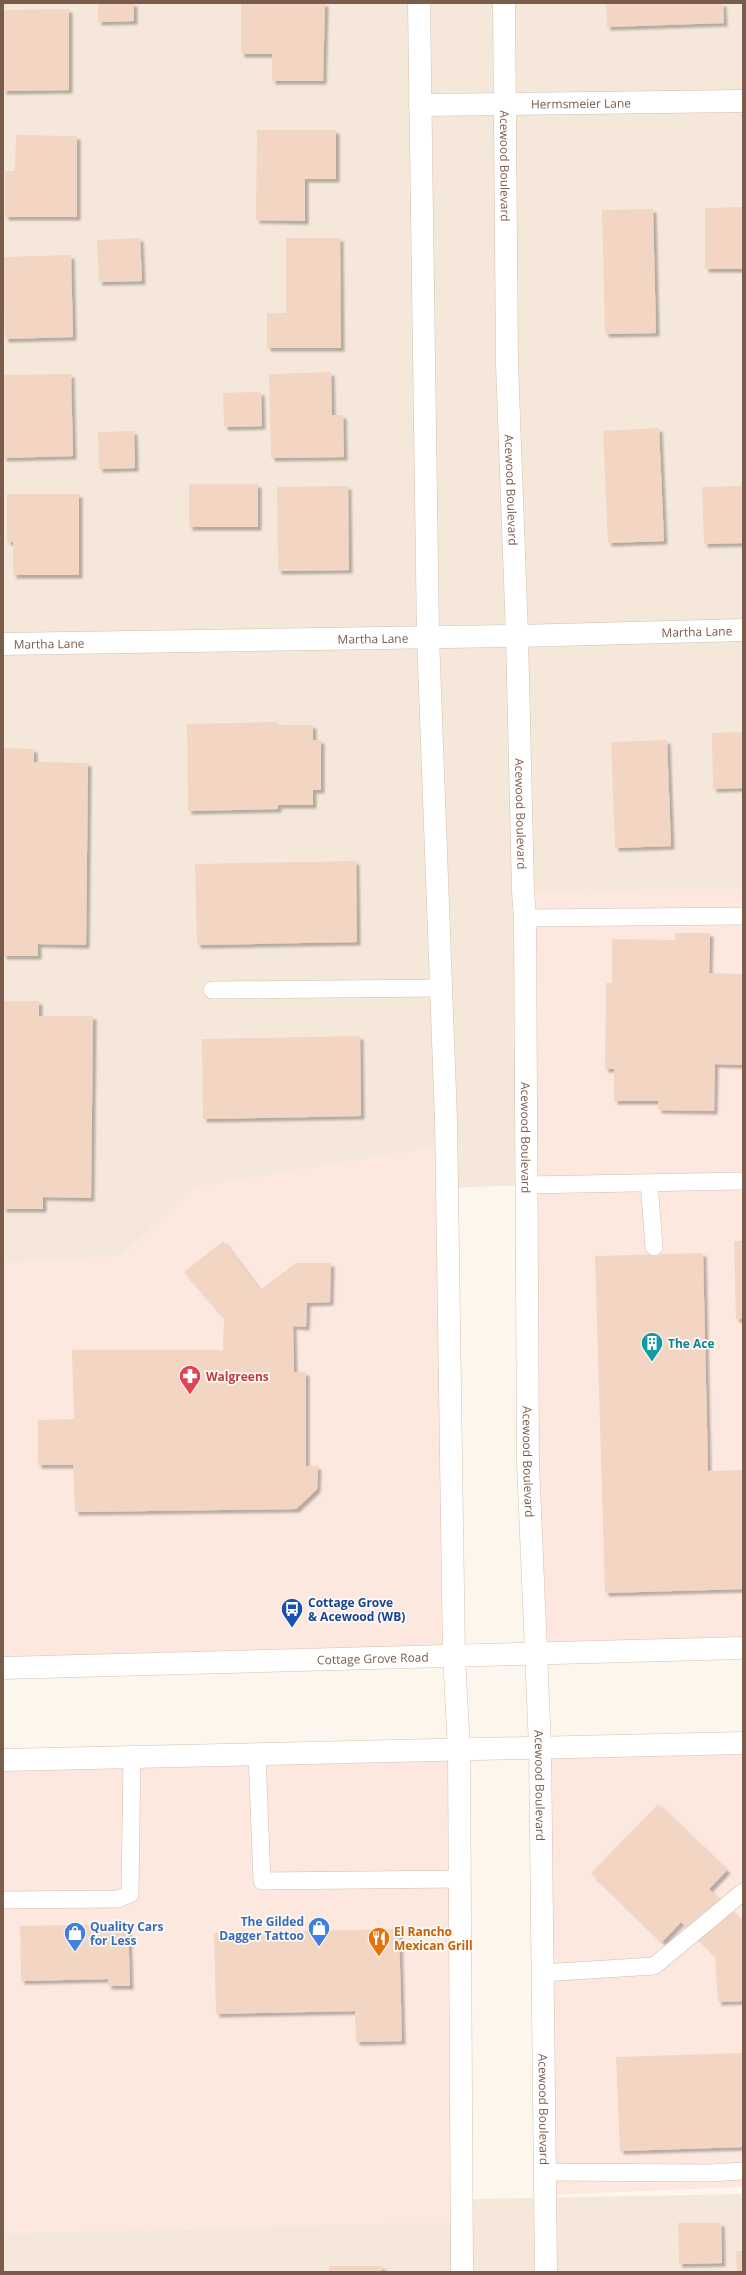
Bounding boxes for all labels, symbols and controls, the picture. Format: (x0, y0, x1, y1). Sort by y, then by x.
street label: Hermsmeier Lane (531, 94, 631, 112)
street label: Acewood Boulevard (496, 110, 514, 222)
street label: Acewood Boulevard (501, 434, 522, 546)
street label: Martha Lane (661, 622, 733, 641)
street label: Martha Lane (337, 629, 409, 647)
street label: Martha Lane (13, 634, 85, 652)
street label: Acewood Boulevard (511, 758, 531, 870)
street label: Acewood Boulevard (517, 1082, 535, 1193)
building icon: The Ace (639, 1330, 665, 1363)
place label: The Ace (668, 1335, 715, 1352)
pharmacy icon: Walgreens (177, 1363, 203, 1396)
place label: Walgreens (206, 1368, 269, 1385)
street label: Acewood Boulevard (519, 1406, 539, 1518)
place label: Cottage Grove & Acewood (WB) (308, 1594, 405, 1625)
bus stop icon: Cottage Grove & Acewood (WB) (279, 1596, 305, 1629)
street label: Cottage Grove Road (317, 1648, 429, 1668)
street label: Acewood Boulevard (531, 1729, 550, 1841)
place label: The Gilded Dagger Tattoo (219, 1913, 304, 1944)
shop icon: The Gilded Dagger Tattoo (306, 1915, 332, 1948)
place label: Quality Cars for Less (90, 1918, 164, 1949)
shop icon: Quality Cars for Less (62, 1920, 88, 1953)
place label: El Rancho Mexican Grill (394, 1923, 473, 1954)
restaurant icon: El Rancho Mexican Grill (366, 1925, 392, 1958)
street label: Acewood Boulevard (535, 2054, 553, 2165)

